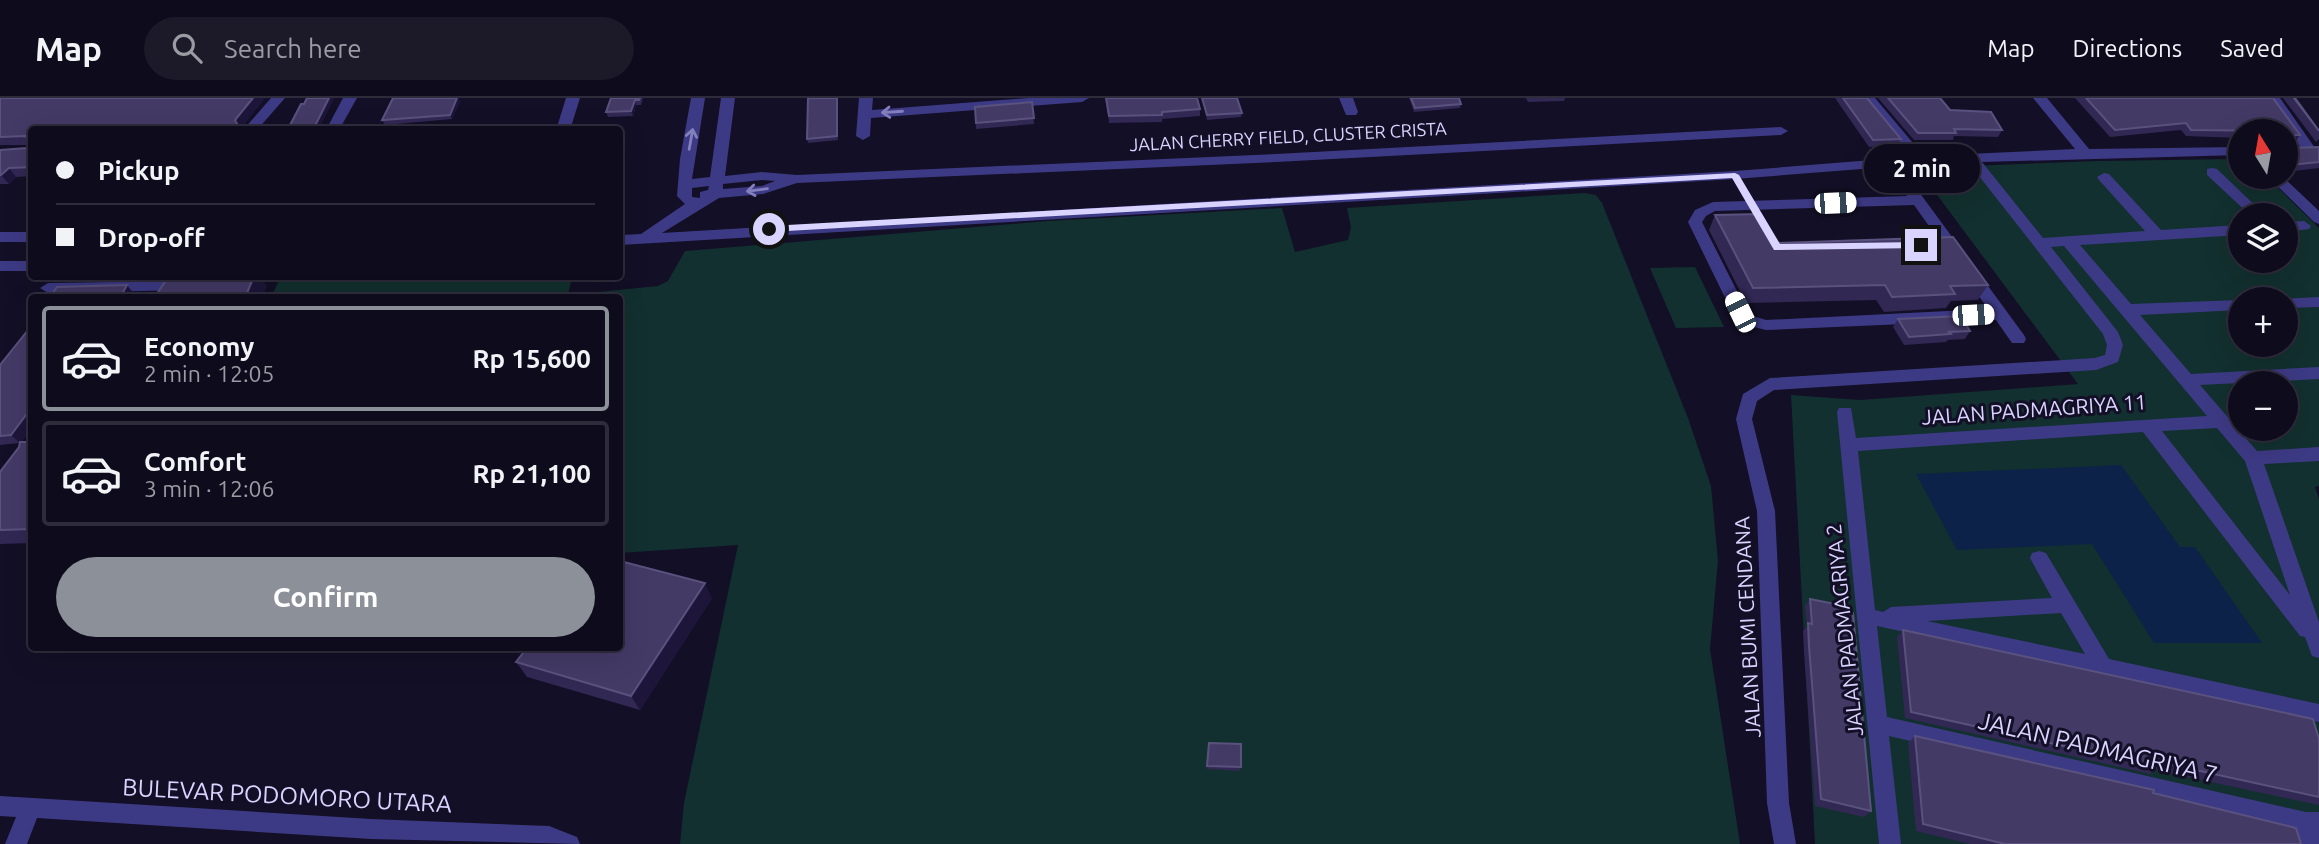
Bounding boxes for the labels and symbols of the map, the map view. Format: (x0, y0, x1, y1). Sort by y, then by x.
one-way arrow (881, 106, 904, 119)
street label: JALAN CHERRY FIELD, CLUSTER CRISTA (1129, 118, 1447, 154)
north arrow (2228, 119, 2298, 189)
one-way arrow (685, 128, 698, 151)
callout: 2 min (1863, 144, 1979, 192)
one-way arrow (746, 184, 769, 197)
car (1814, 192, 1857, 214)
route start (753, 213, 785, 245)
route end (1905, 229, 1937, 261)
car (1722, 289, 1759, 335)
car (1952, 303, 1995, 327)
street label: JALAN PADMAGRIYA 11 (1921, 389, 2147, 429)
street label: JALAN BUMI CENDANA (1729, 516, 1765, 738)
street label: JALAN PADMAGRIYA 2 (1821, 522, 1867, 738)
street label: JALAN PADMAGRIYA 7 (1976, 707, 2220, 788)
street label: BULEVAR PODOMORO UTARA (122, 773, 453, 818)

